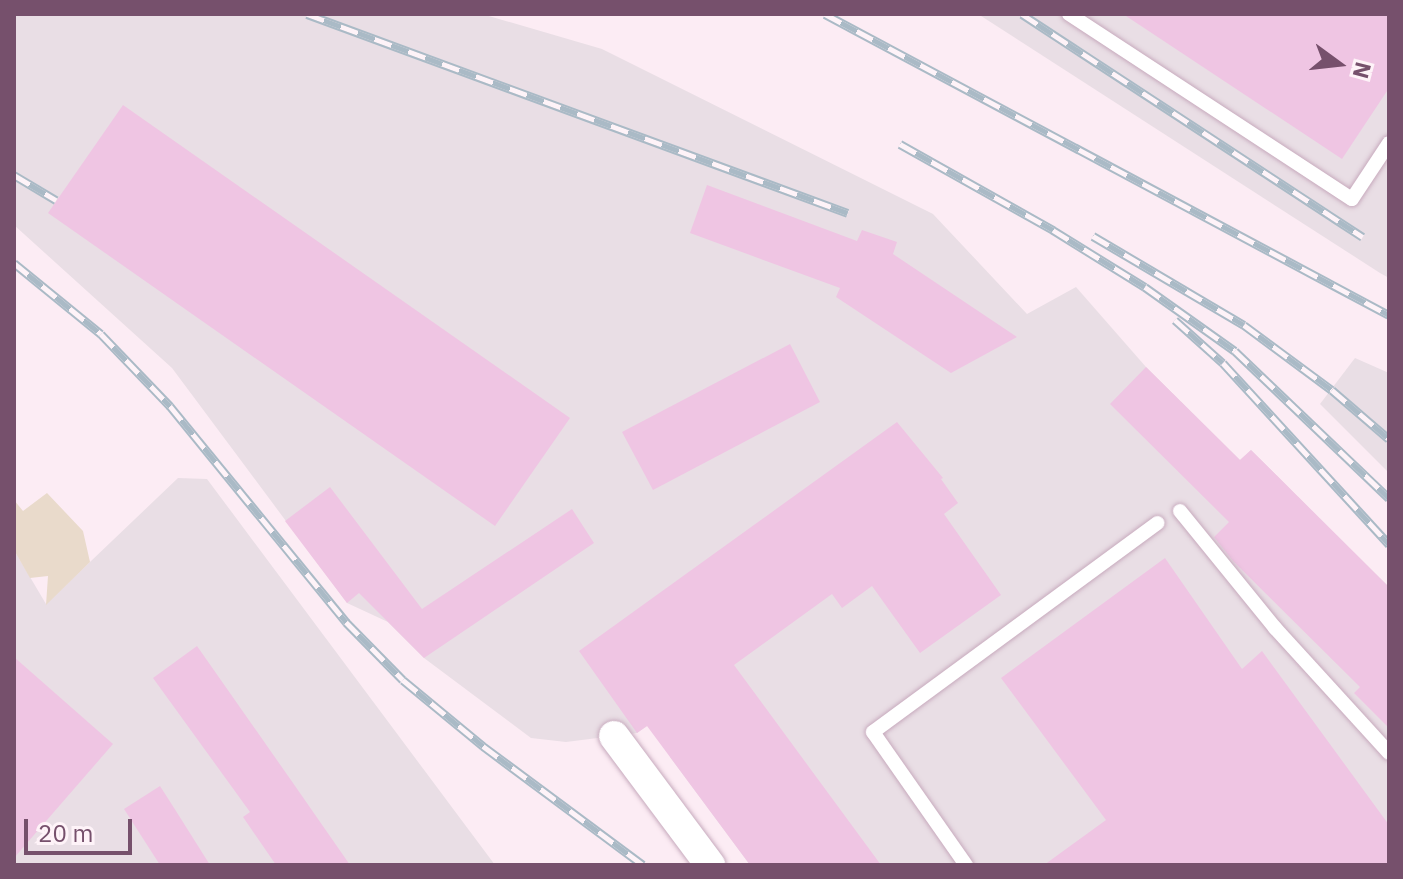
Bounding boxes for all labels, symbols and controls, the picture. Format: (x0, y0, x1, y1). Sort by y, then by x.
north arrow (1299, 24, 1379, 104)
text: N (1347, 59, 1379, 82)
scale bar (28, 803, 136, 853)
text: 20 m (38, 817, 93, 849)

